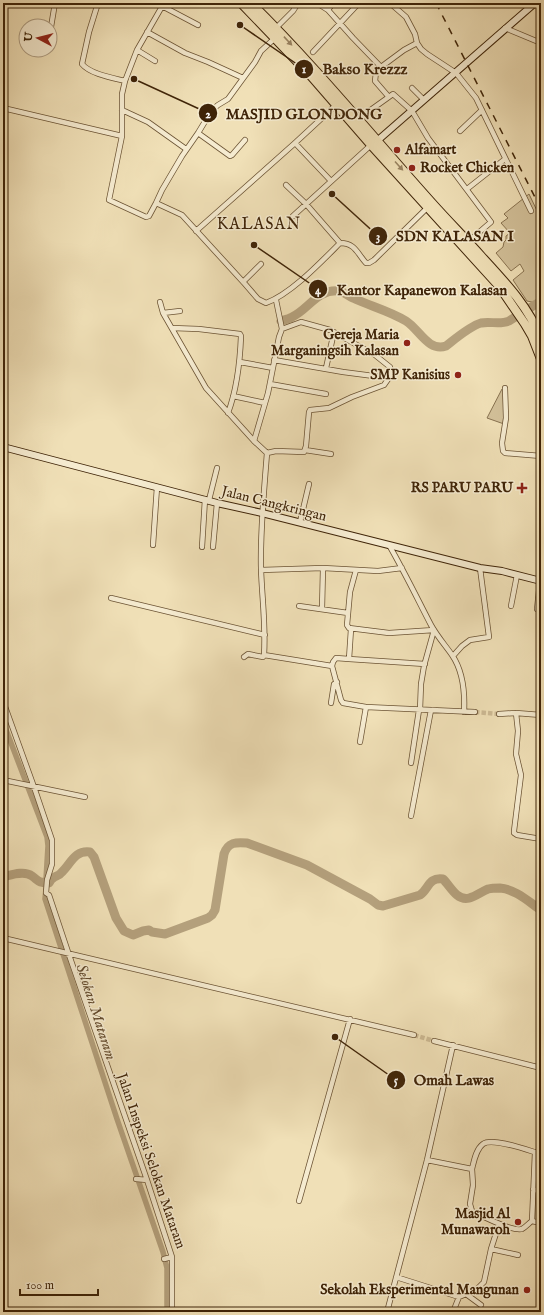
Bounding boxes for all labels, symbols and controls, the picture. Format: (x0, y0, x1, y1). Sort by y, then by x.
north arrow (18, 18, 58, 58)
text: U (21, 31, 37, 43)
one-way arrow (283, 36, 293, 46)
callout: Bakso Krezzz (294, 55, 415, 82)
text: Bakso Krezzz (322, 60, 408, 79)
text: 1 (302, 62, 307, 77)
callout: MASJID GLONDONG (198, 100, 390, 127)
text: MASJID GLONDONG (226, 105, 383, 124)
text: 2 (205, 107, 211, 122)
place label: Alfamart (404, 141, 456, 159)
marker: Alfamart (392, 145, 402, 155)
place label: Rocket Chicken (420, 159, 515, 177)
one-way arrow (395, 161, 404, 171)
marker: Rocket Chicken (407, 163, 417, 173)
district label: KALASAN (217, 215, 301, 235)
callout: SDN KALASAN I (368, 222, 522, 249)
text: SDN KALASAN I (396, 227, 515, 246)
text: 3 (376, 229, 380, 244)
callout: Kantor Kapanewon Kalasan (308, 276, 515, 303)
text: Kantor Kapanewon Kalasan (337, 281, 507, 300)
text: 4 (315, 283, 322, 298)
place label: Gereja Maria Marganingsih Kalasan (271, 326, 400, 360)
marker: Gereja Maria Marganingsih Kalasan (402, 338, 412, 348)
place label: SMP Kanisius (370, 366, 450, 384)
marker: SMP Kanisius (453, 370, 463, 380)
place label: RS PARU PARU (411, 479, 514, 497)
street label: Jalan Cangkringan (218, 482, 329, 526)
marker: RS PARU PARU (516, 482, 528, 494)
water label: Selokan Mataram (72, 962, 120, 1062)
callout: Omah Lawas (386, 1067, 502, 1094)
street label: Jalan Inspeksi Selokan Mataram (112, 1069, 190, 1251)
text: Omah Lawas (414, 1071, 495, 1090)
text: 5 (394, 1073, 399, 1088)
place label: Masjid Al Munawaroh (441, 1205, 511, 1239)
marker: Masjid Al Munawaroh (513, 1217, 523, 1227)
scale bar (20, 1271, 98, 1297)
text: 100 m (26, 1278, 54, 1293)
place label: Sekolah Eksperimental Mangunan (320, 1281, 520, 1299)
marker: Sekolah Eksperimental Mangunan (522, 1285, 532, 1295)

